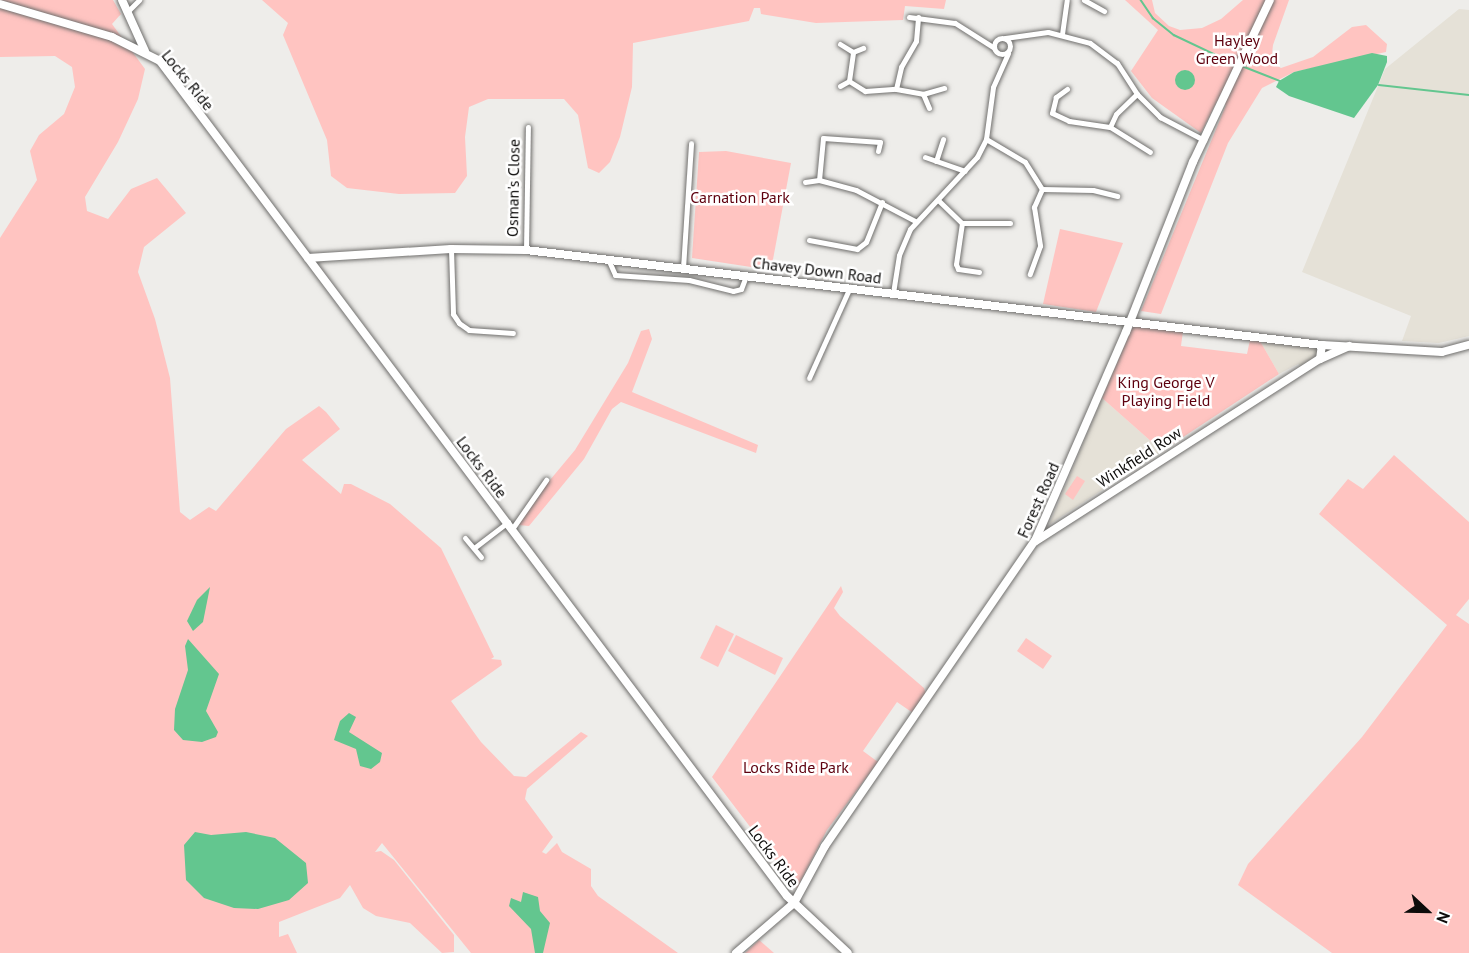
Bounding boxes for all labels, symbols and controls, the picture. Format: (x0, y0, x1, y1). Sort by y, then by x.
park label: Hayley Green Wood (1196, 30, 1278, 68)
street label: Locks Ride (158, 46, 218, 114)
street label: Osman's Close (503, 139, 523, 237)
park label: Carnation Park (690, 187, 790, 207)
street label: Chavey Down Road (751, 253, 883, 287)
park label: King George V Playing Field (1117, 372, 1215, 410)
street label: Winkfield Row (1093, 422, 1185, 492)
street label: Locks Ride (453, 432, 511, 502)
street label: Forest Road (1013, 459, 1063, 541)
park label: Locks Ride Park (743, 757, 849, 777)
street label: Locks Ride (745, 821, 803, 891)
north arrow (1397, 881, 1457, 941)
text: N (1432, 909, 1455, 926)

